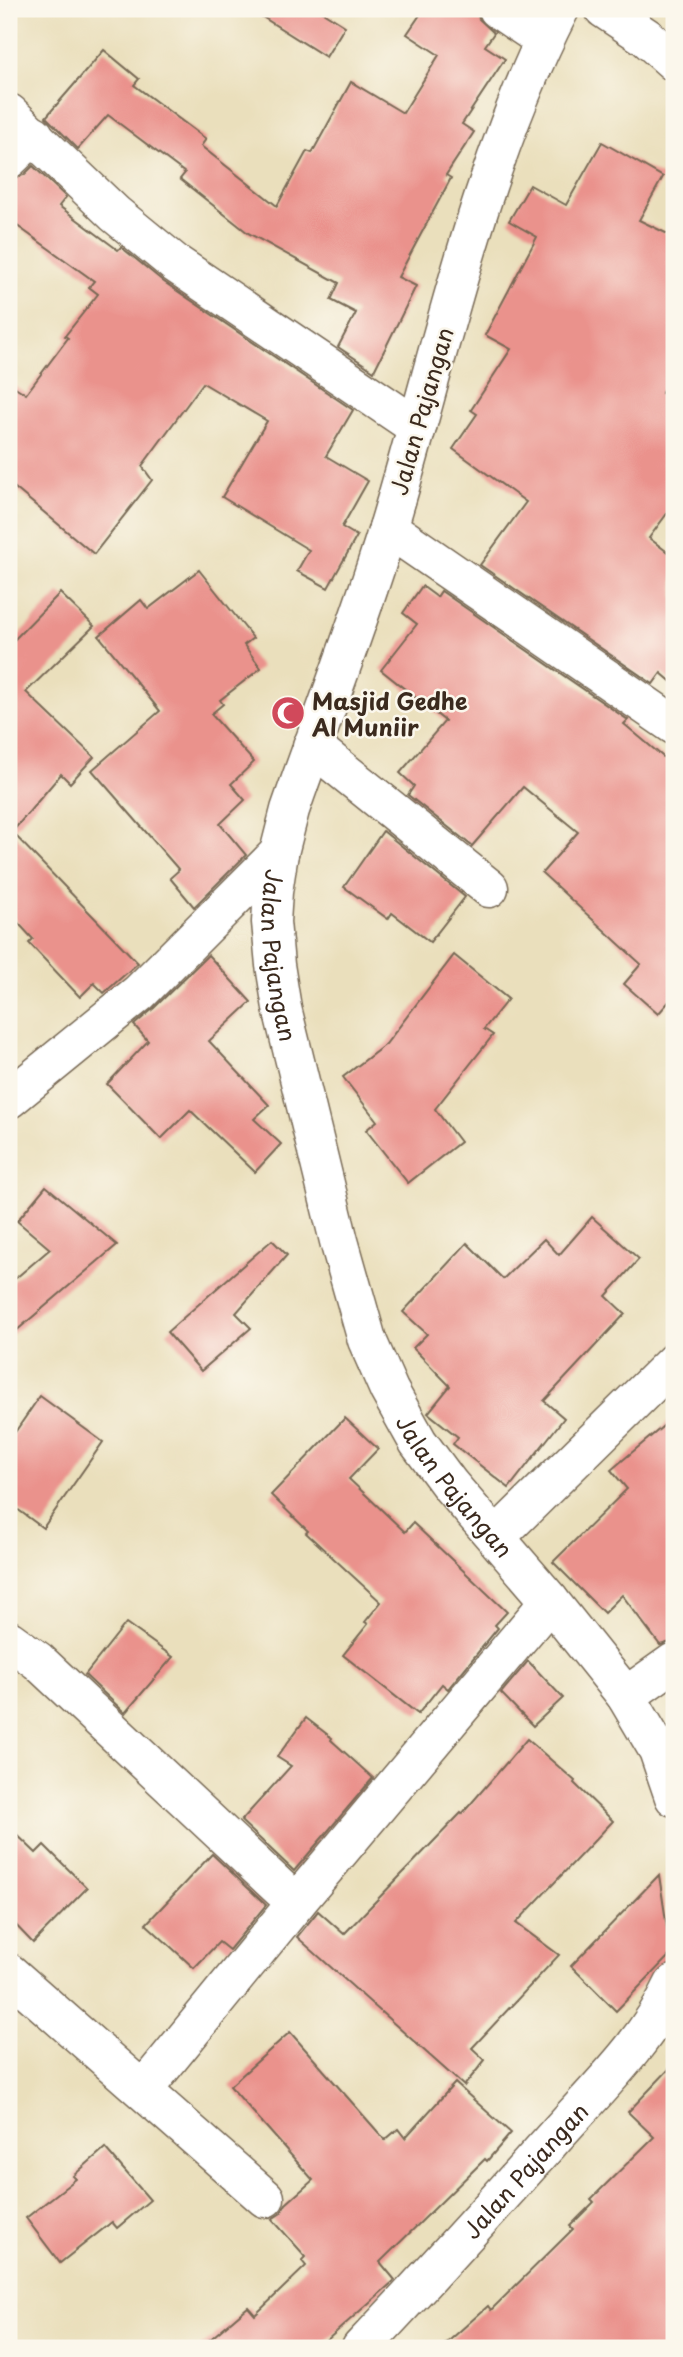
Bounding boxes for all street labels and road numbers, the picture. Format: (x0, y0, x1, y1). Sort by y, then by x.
street label: Jalan Pajangan (380, 323, 462, 499)
street label: Jalan Pajangan (253, 867, 307, 1045)
street label: Jalan Pajangan (388, 1408, 522, 1565)
street label: Jalan Pajangan (454, 2094, 596, 2246)

